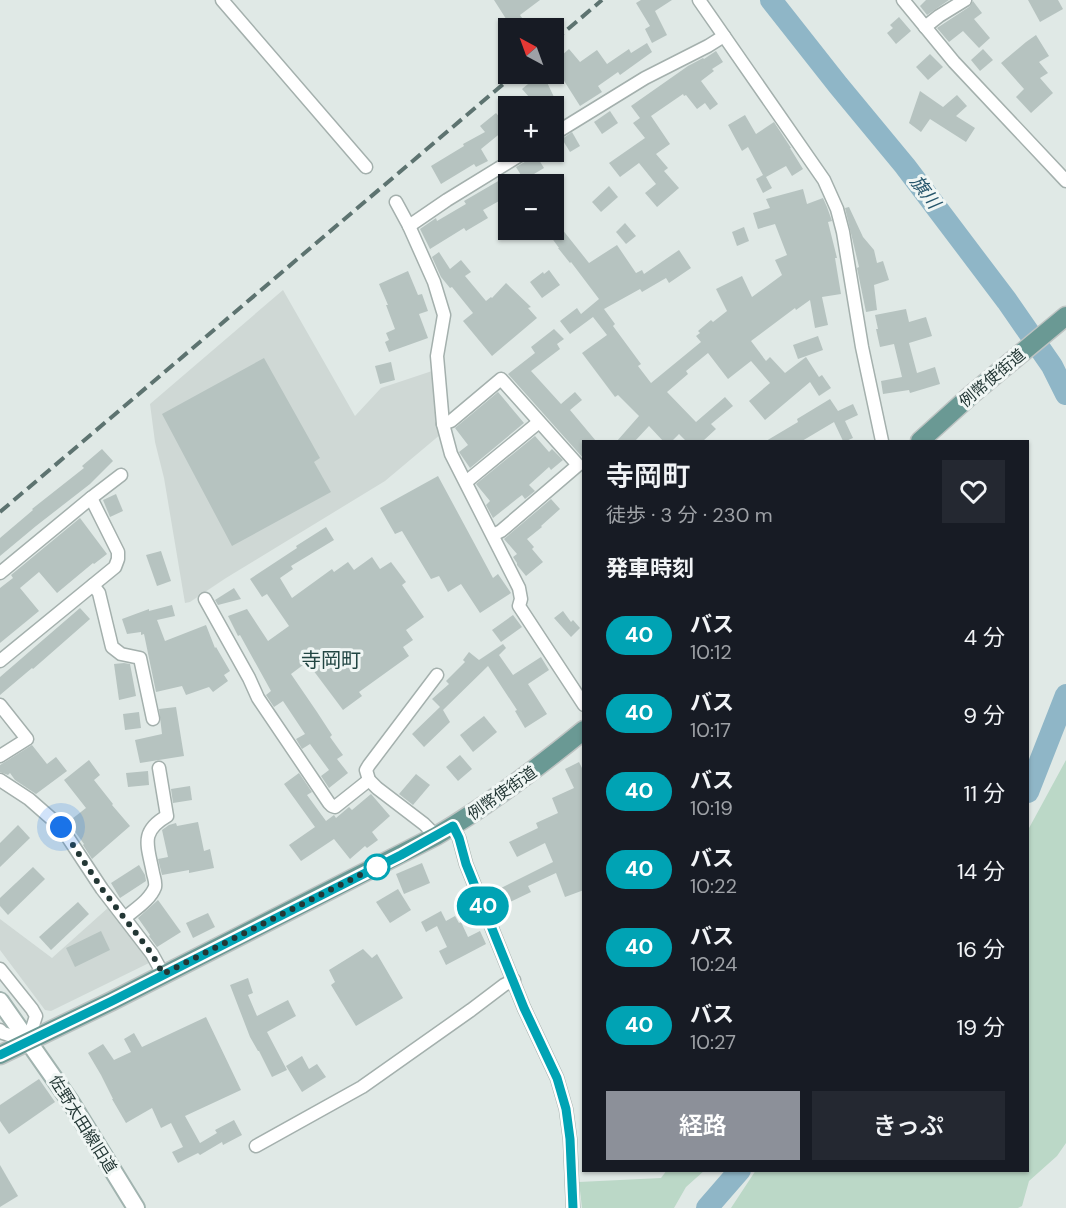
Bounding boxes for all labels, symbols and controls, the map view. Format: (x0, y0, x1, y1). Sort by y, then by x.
north arrow (498, 18, 564, 84)
map controls (498, 18, 564, 240)
button: + (498, 96, 564, 162)
water label: 旗川 (905, 170, 947, 215)
button: − (498, 174, 564, 240)
street label: 例幣使街道 (955, 344, 1029, 412)
text: 寺岡町 (606, 458, 690, 495)
button: heart (942, 460, 1005, 523)
text: 徒歩 · 3 分 · 230 m (606, 502, 773, 528)
text: 発車時刻 (606, 554, 694, 583)
text: バス (690, 610, 734, 639)
text: 40 (625, 621, 653, 649)
text: 4 分 (964, 623, 1005, 652)
text: 10:12 (690, 639, 732, 665)
district label: 寺岡町 (301, 647, 361, 673)
text: バス (690, 688, 734, 717)
text: 40 (625, 699, 653, 727)
text: 9 分 (963, 701, 1005, 730)
text: 10:17 (690, 717, 731, 743)
street label: 例幣使街道 (463, 761, 541, 825)
text: バス (690, 766, 734, 795)
text: 40 (625, 777, 653, 805)
text: 11 分 (963, 779, 1005, 808)
text: 10:19 (690, 795, 733, 821)
your location (46, 812, 76, 842)
text: バス (690, 844, 734, 873)
unlabelled marker (364, 854, 390, 880)
text: 40 (625, 855, 653, 883)
text: 14 分 (957, 857, 1005, 886)
text: 10:22 (690, 873, 737, 899)
line badge: 40 (456, 886, 510, 926)
text: 40 (469, 892, 497, 920)
text: バス (690, 922, 734, 951)
text: 40 (625, 933, 653, 961)
text: 16 分 (956, 935, 1005, 964)
text: 10:24 (690, 951, 737, 977)
text: バス (690, 1000, 734, 1029)
text: 40 (625, 1011, 653, 1039)
text: 19 分 (956, 1013, 1005, 1042)
text: 10:27 (690, 1029, 736, 1055)
street label: 佐野太田線旧道 (44, 1071, 122, 1177)
button: 経路 (606, 1091, 800, 1160)
button: きっぷ (812, 1091, 1005, 1160)

